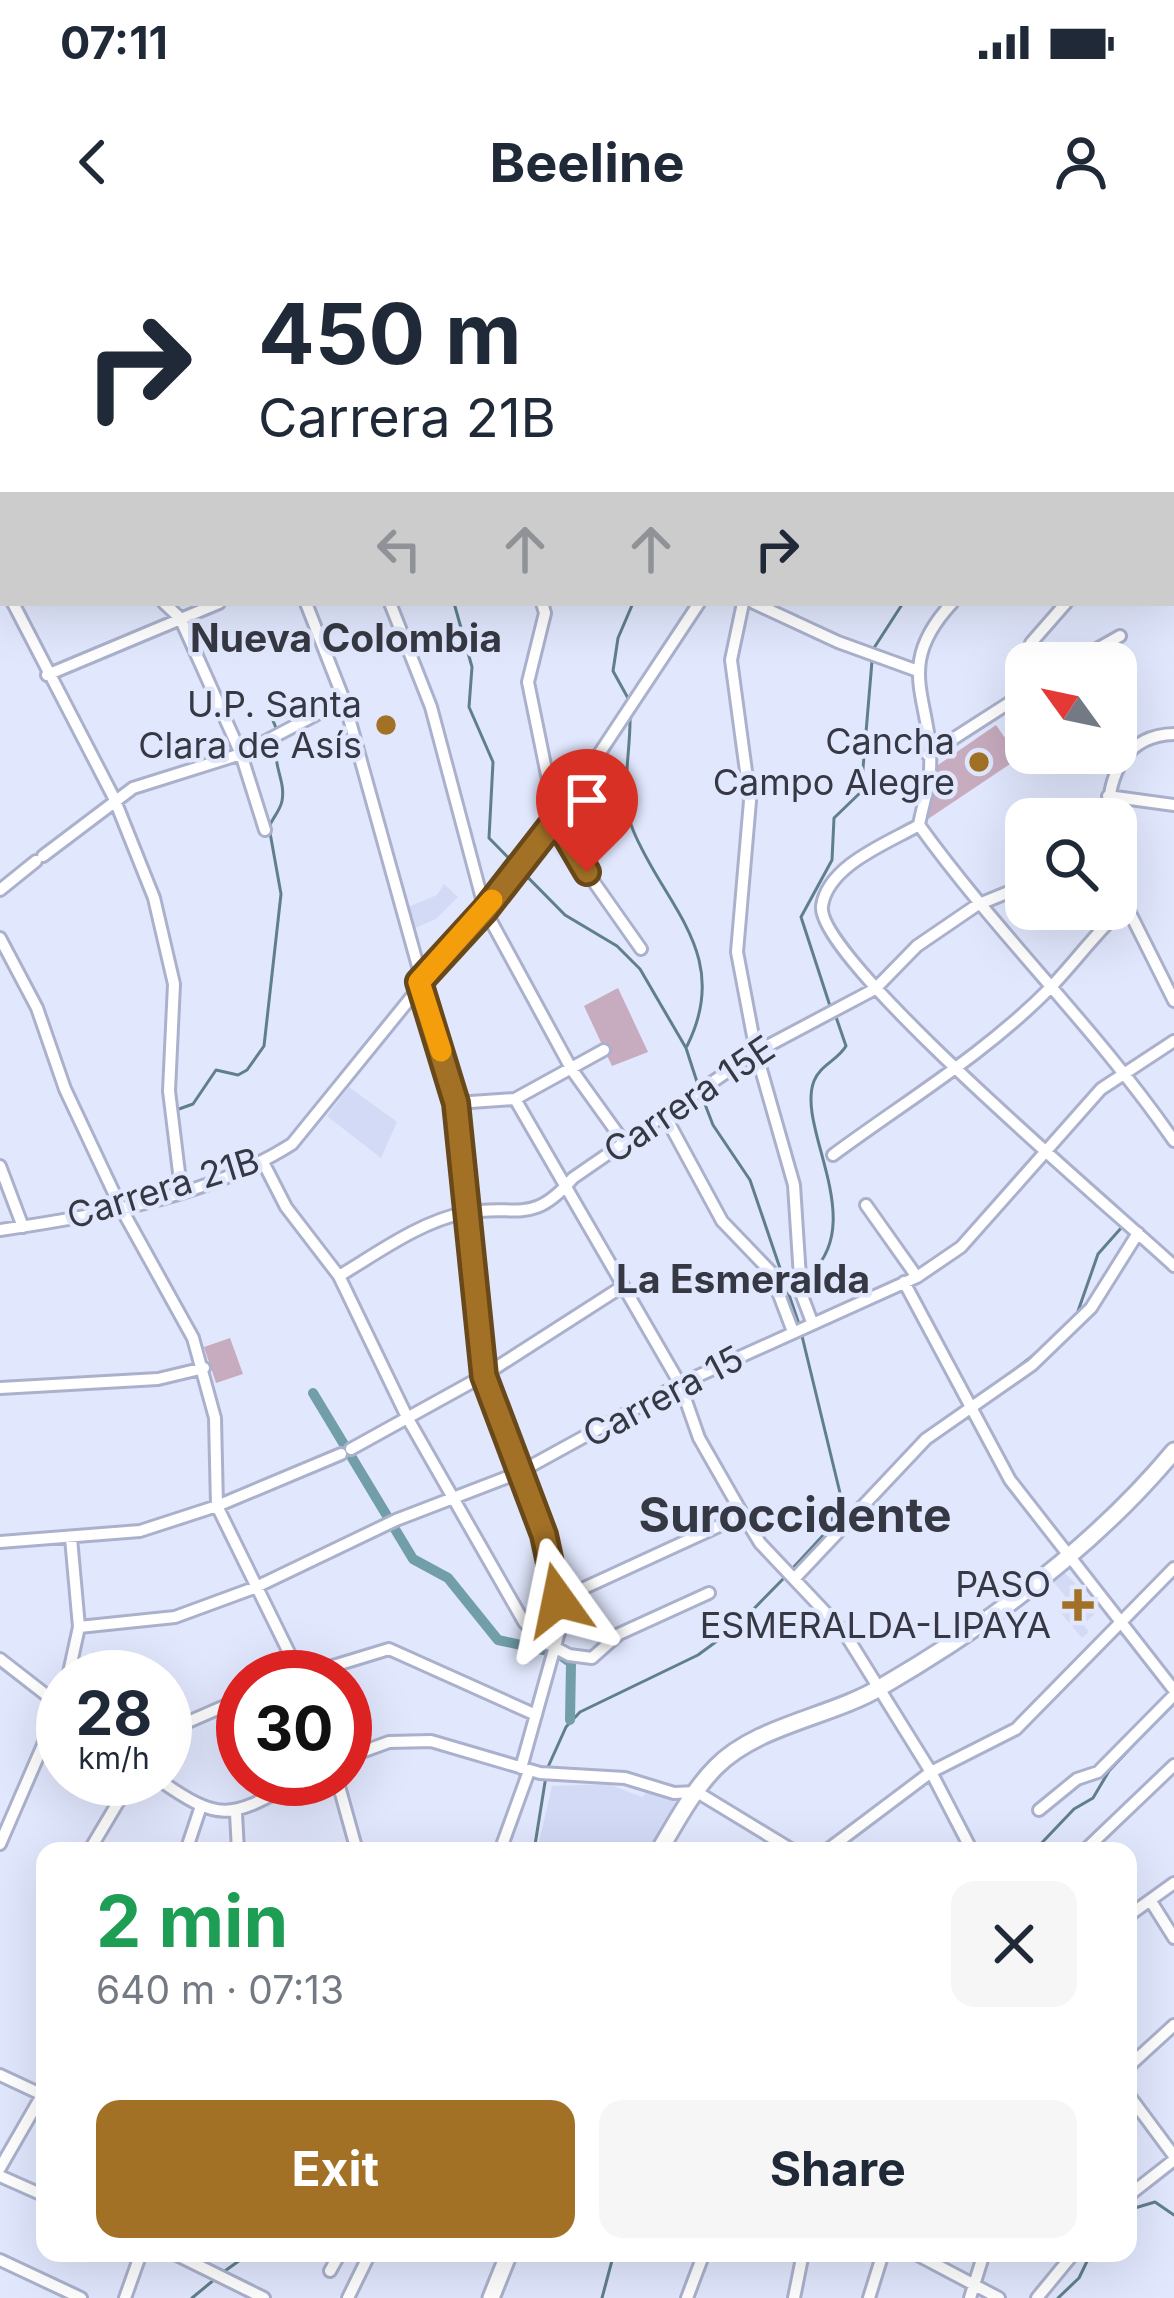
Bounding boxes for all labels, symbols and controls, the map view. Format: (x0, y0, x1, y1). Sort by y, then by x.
text: 07:11 (60, 15, 168, 70)
icon: back (60, 129, 126, 195)
icon: person (1048, 129, 1114, 195)
text: Beeline (489, 130, 685, 195)
text: 450 m (258, 283, 522, 384)
icon: right (60, 288, 216, 444)
text: Carrera 21B (258, 385, 556, 450)
icon: left (366, 516, 432, 582)
icon: ahead (492, 516, 558, 582)
icon: ahead (618, 516, 684, 582)
icon: right (744, 516, 810, 582)
district label: Nueva Colombia (190, 614, 502, 661)
north arrow (1005, 642, 1137, 774)
map controls (1005, 642, 1137, 930)
place label: U.P. Santa Clara de Asís (138, 682, 362, 767)
marker: U.P. Santa Clara de Asís (373, 712, 399, 738)
place label: Cancha Campo Alegre (713, 719, 955, 804)
pin (536, 749, 638, 872)
marker: Cancha Campo Alegre (966, 749, 992, 775)
icon: arrive (554, 767, 620, 833)
button: search (1005, 798, 1137, 930)
street label: Carrera 15E (595, 1026, 783, 1172)
street label: Carrera 21B (62, 1138, 264, 1238)
district label: La Esmeralda (616, 1255, 870, 1302)
street label: Carrera 15 (575, 1335, 751, 1457)
district label: Suroccidente (638, 1485, 952, 1544)
position arrow (495, 1537, 621, 1663)
place label: PASO ESMERALDA-LIPAYA (700, 1562, 1051, 1647)
marker: PASO ESMERALDA-LIPAYA (1062, 1589, 1094, 1621)
speed limit sign: 30 (216, 1650, 372, 1806)
text: 28 (76, 1677, 152, 1749)
text: km/h (78, 1740, 150, 1776)
text: 2 min (96, 1877, 288, 1964)
button: close (951, 1881, 1077, 2007)
text: 640 m · 07:13 (96, 1966, 344, 2013)
button: Exit (96, 2100, 575, 2238)
button: Share (599, 2100, 1077, 2238)

